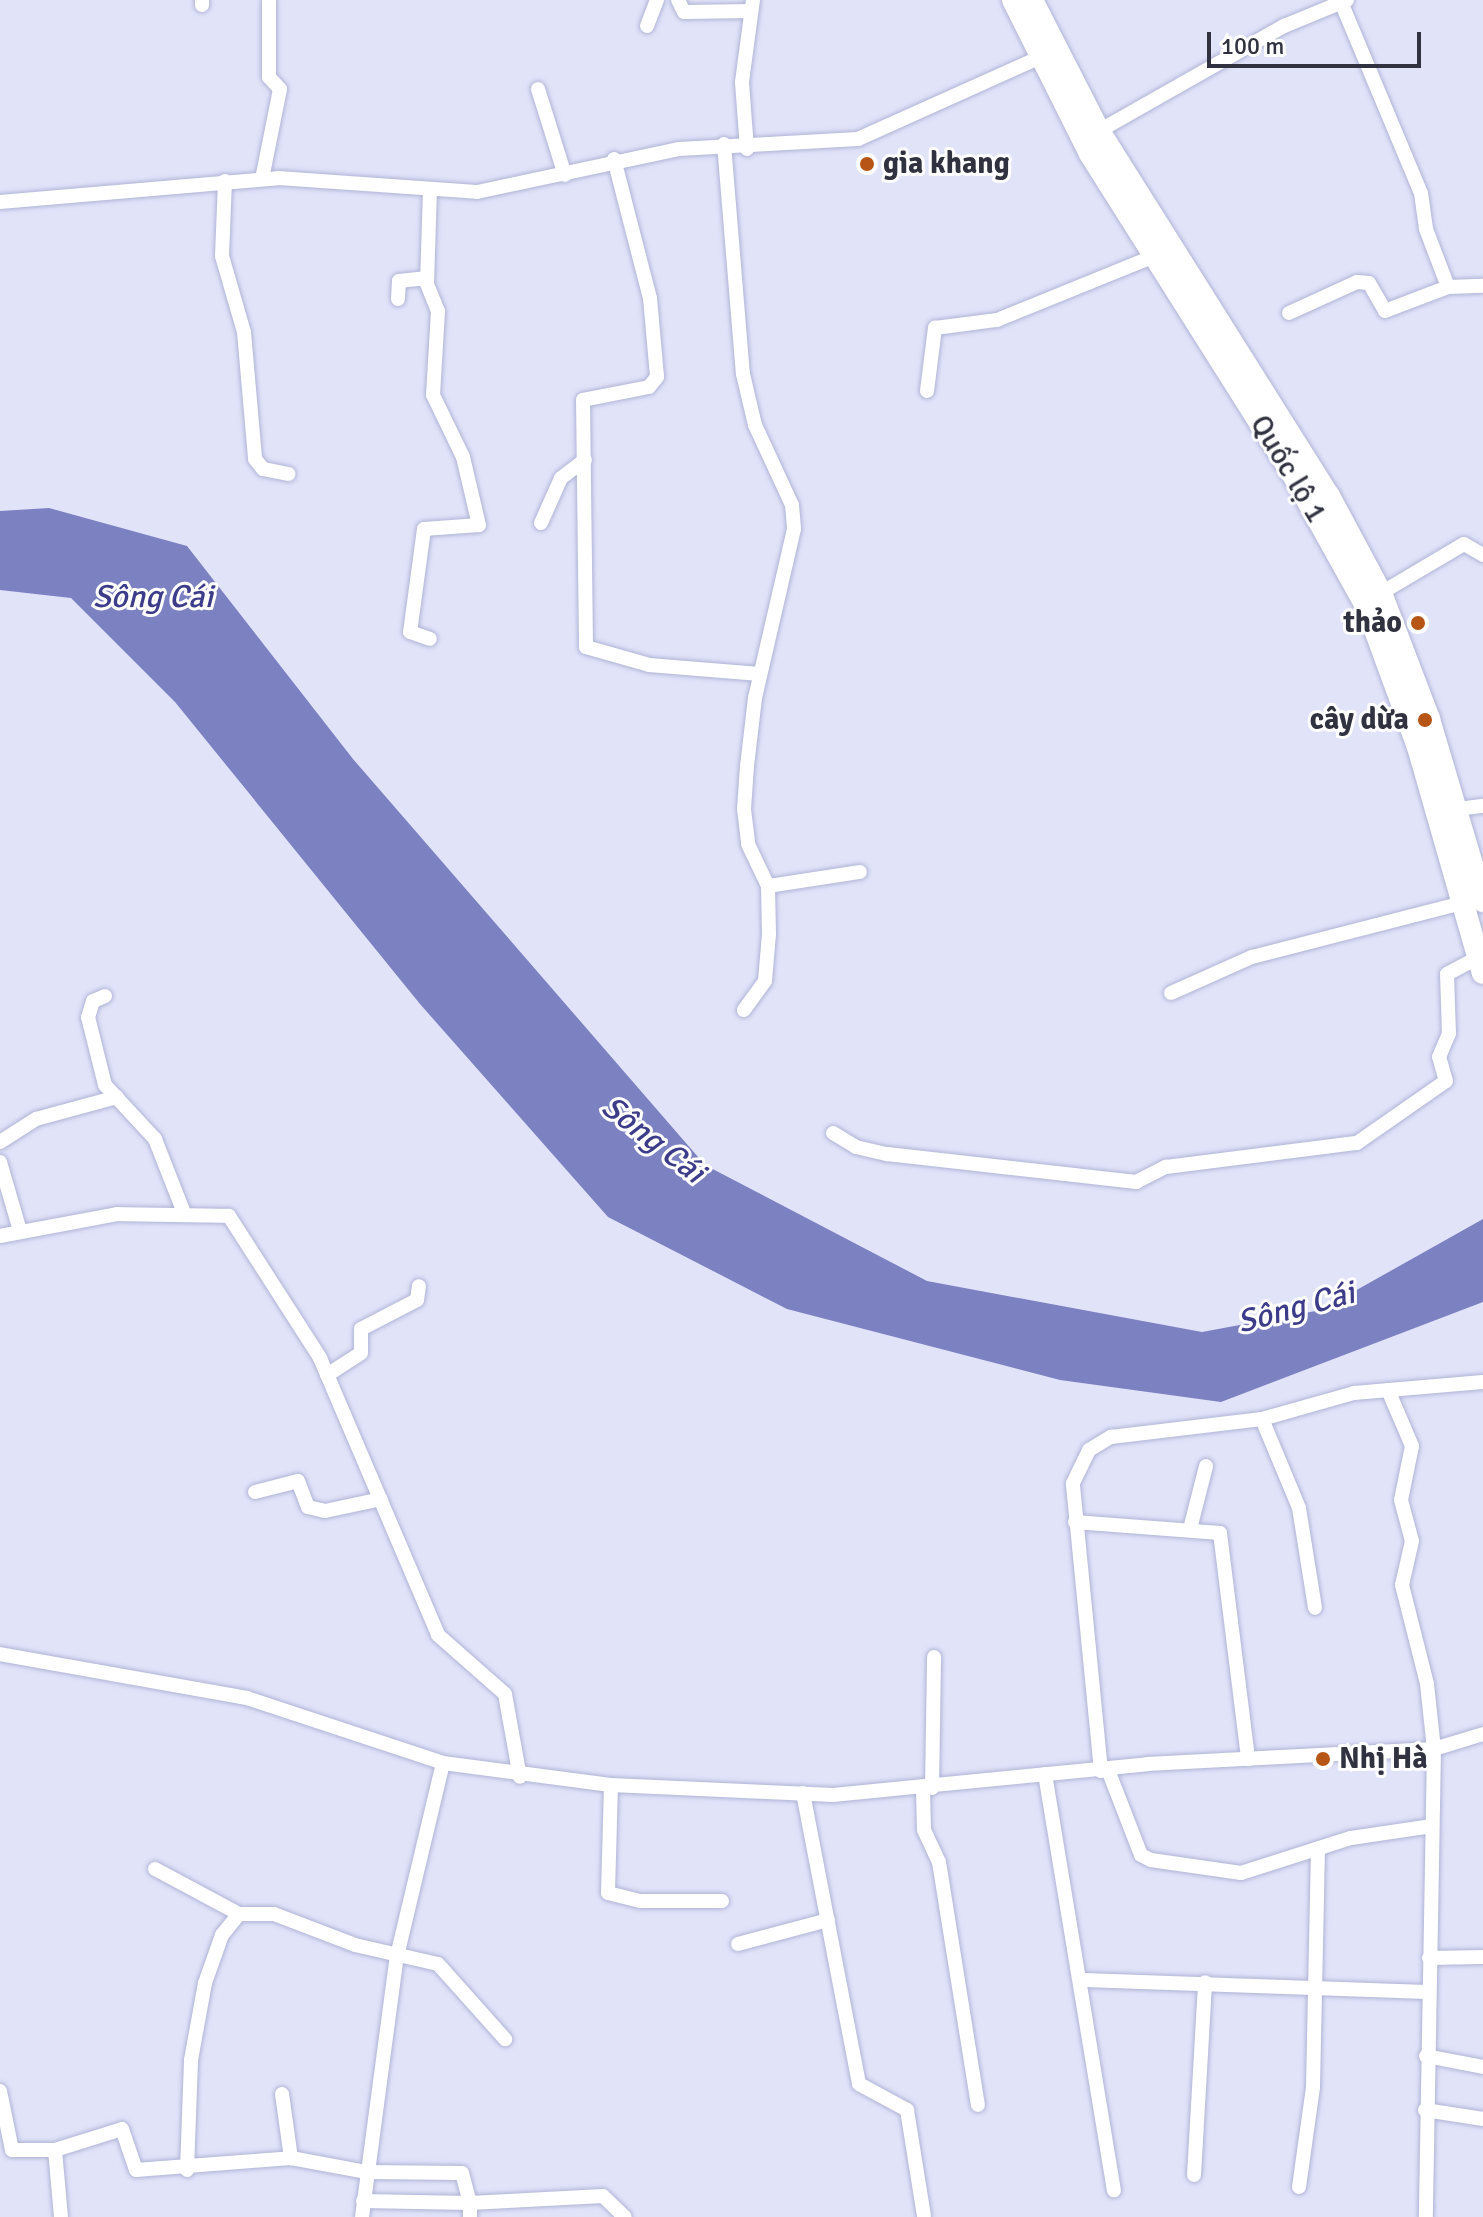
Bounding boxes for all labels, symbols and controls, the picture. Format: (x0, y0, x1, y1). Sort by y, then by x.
scale bar (1211, 16, 1425, 66)
text: 100 m (1221, 31, 1284, 61)
place label: gia khang (883, 146, 1010, 182)
marker: gia khang (858, 155, 876, 173)
street label: Quốc lộ 1 (1242, 409, 1334, 529)
water label: Sông Cái (93, 578, 213, 616)
place label: thảo (1344, 605, 1402, 641)
marker: thảo (1409, 614, 1427, 632)
place label: cây dừa (1310, 702, 1409, 738)
marker: cây dừa (1416, 711, 1434, 729)
water label: Sông Cái (594, 1088, 712, 1192)
water label: Sông Cái (1233, 1274, 1359, 1342)
place label: Nhị Hà (1339, 1741, 1428, 1777)
marker: Nhị Hà (1314, 1750, 1332, 1768)

